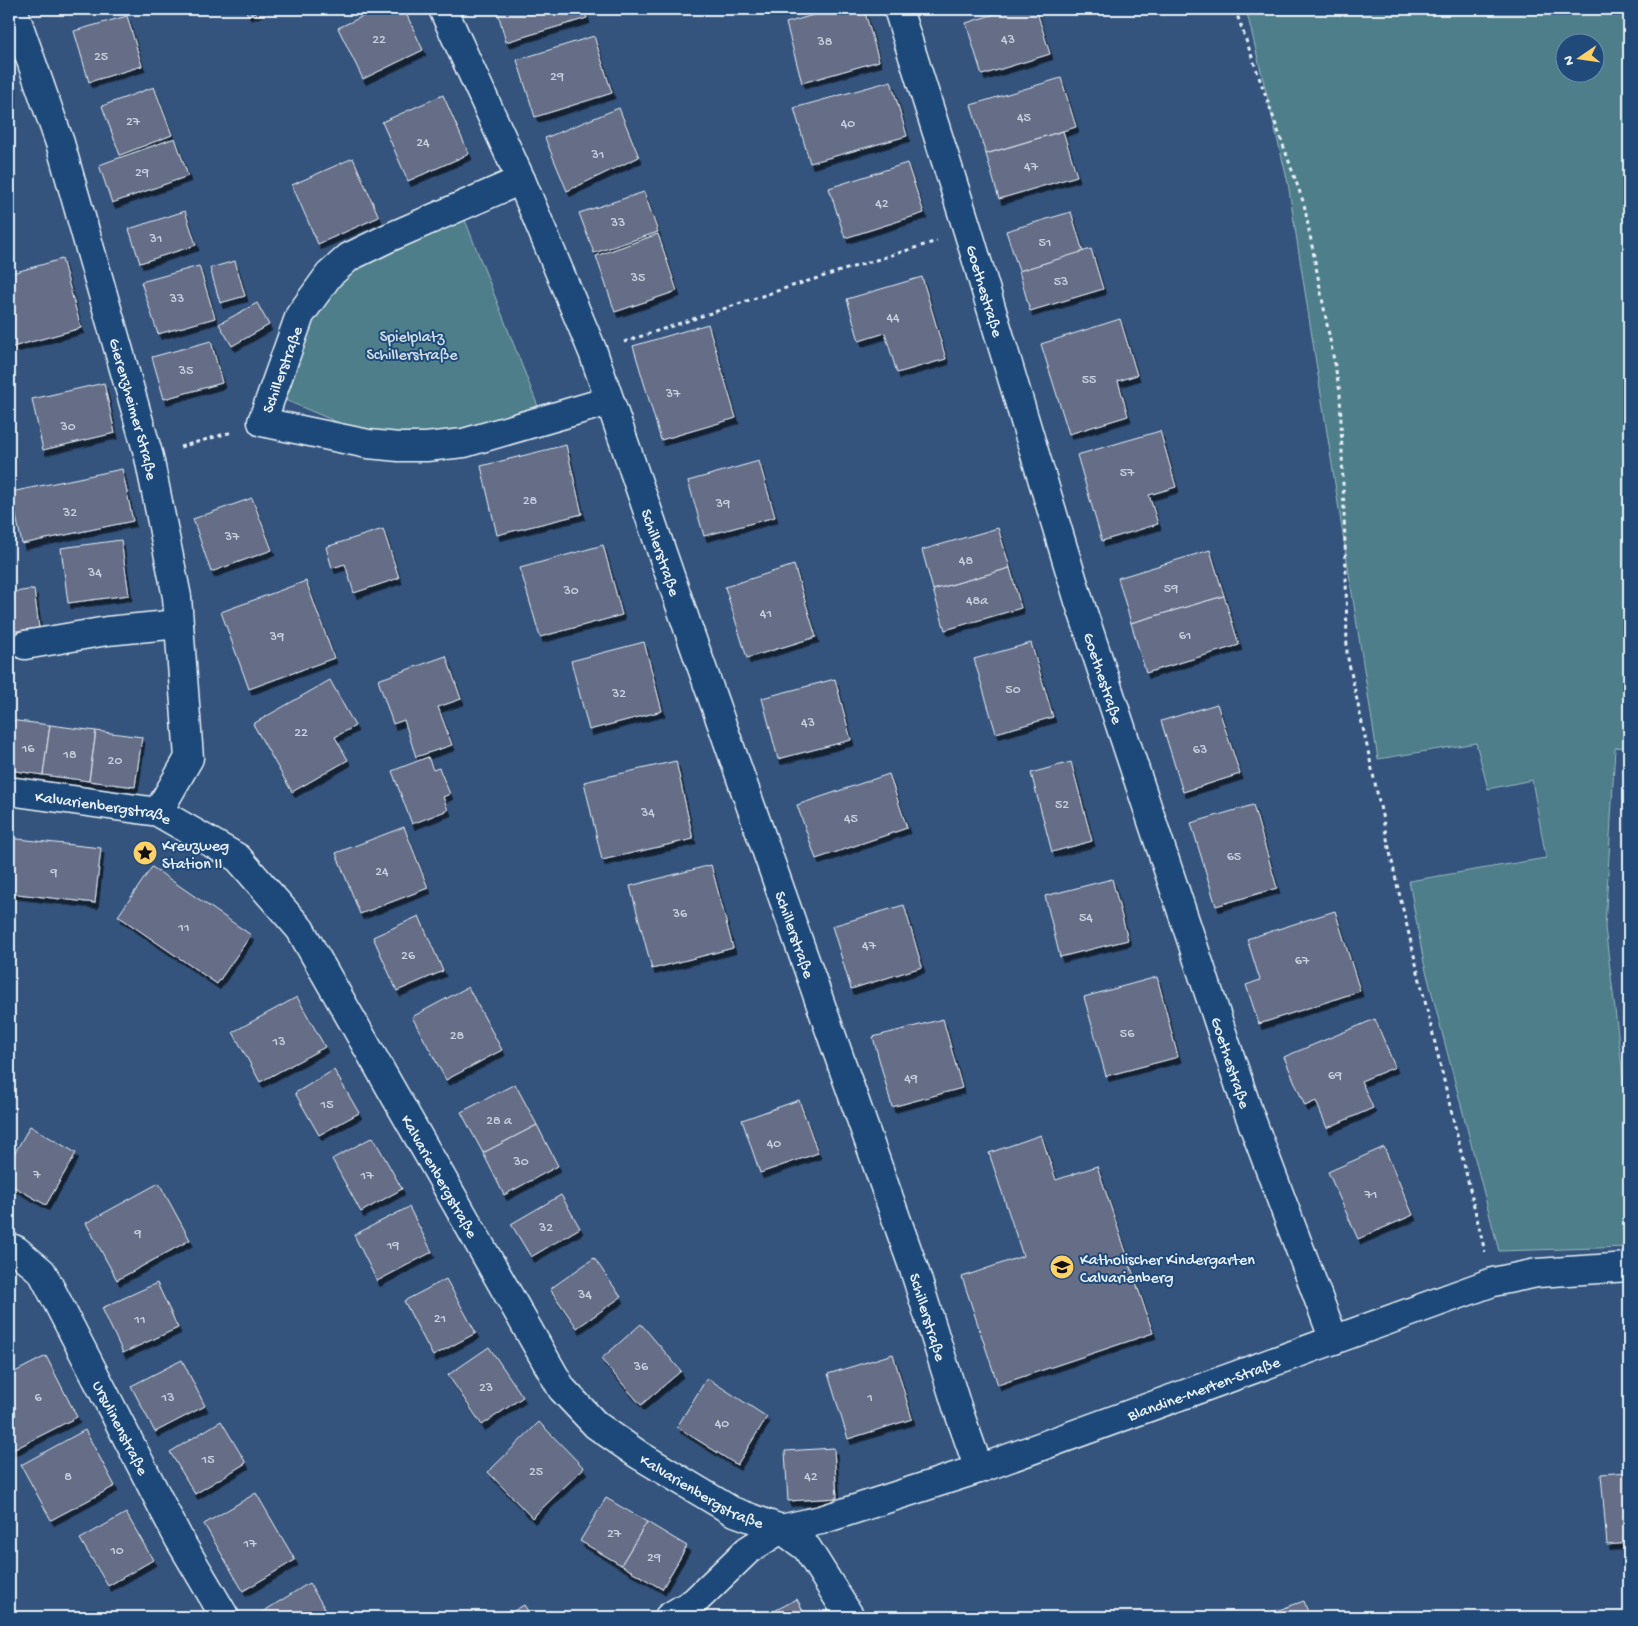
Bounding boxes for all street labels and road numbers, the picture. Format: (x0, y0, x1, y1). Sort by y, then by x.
street label: Goethestraße (960, 243, 1005, 341)
street label: Schillerstraße (260, 324, 309, 416)
street label: Gierenzheimer Straße (103, 336, 160, 483)
street label: Schillerstraße (635, 507, 683, 600)
street label: Goethestraße (1077, 631, 1125, 728)
street label: Kalvarienbergstraße (34, 789, 175, 831)
street label: Schillerstraße (769, 889, 817, 982)
street label: Goethestraße (1205, 1015, 1253, 1112)
street label: Kalvarienbergstraße (395, 1113, 480, 1243)
street label: Schillerstraße (903, 1272, 948, 1365)
street label: Blandine-Merten-Straße (1125, 1354, 1284, 1427)
street label: Ursulinenstraße (86, 1378, 151, 1480)
street label: Kalvarienbergstraße (635, 1452, 766, 1535)

